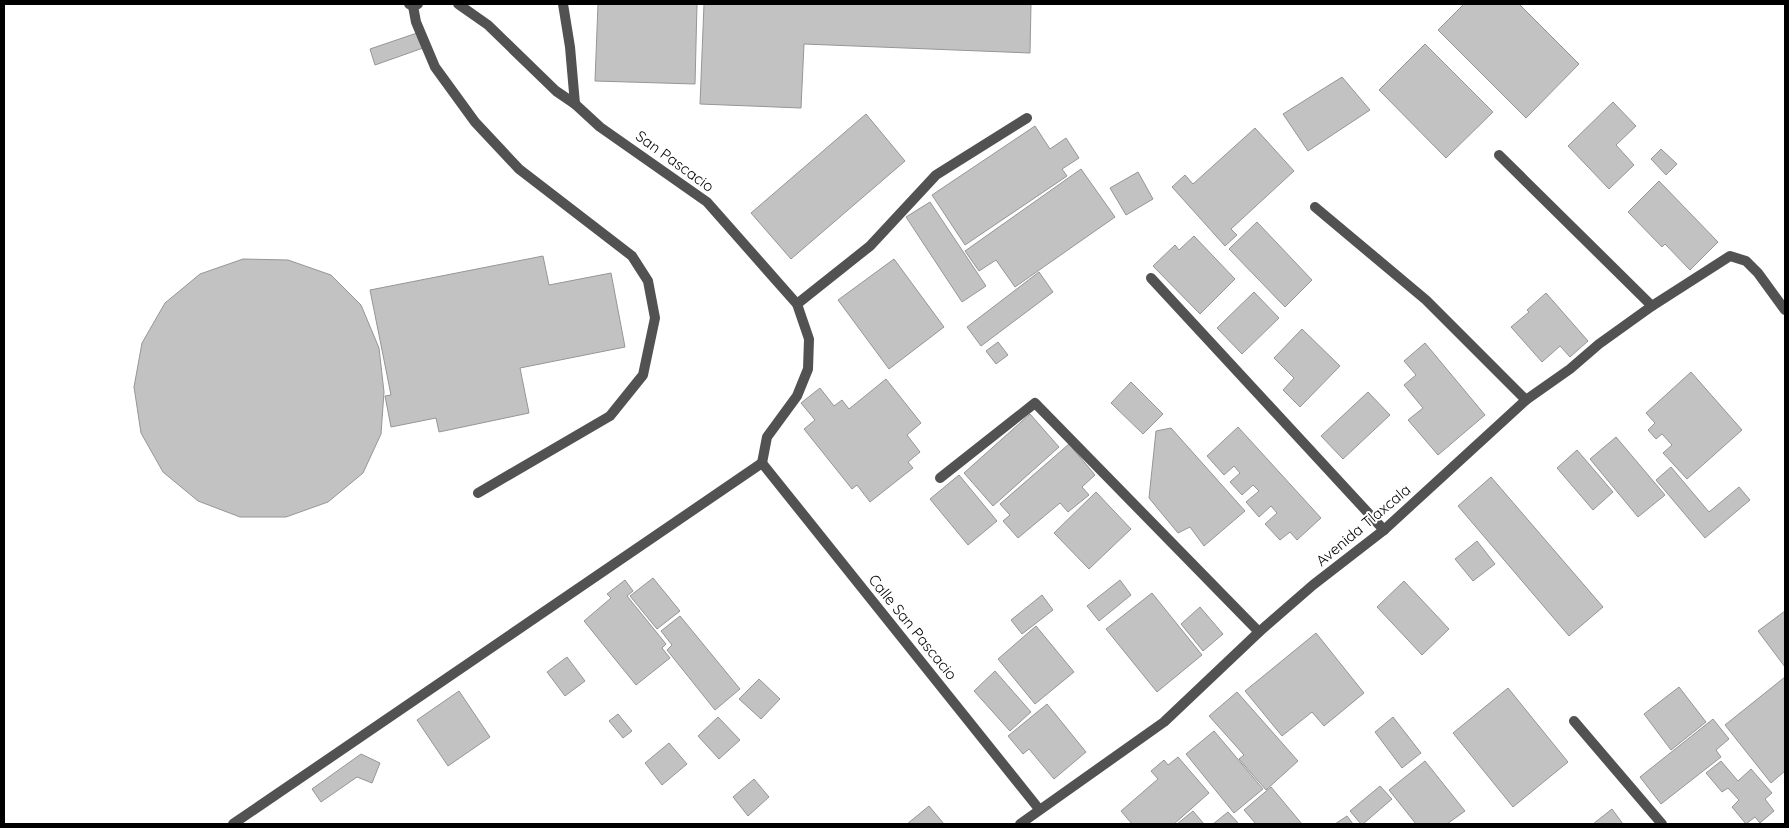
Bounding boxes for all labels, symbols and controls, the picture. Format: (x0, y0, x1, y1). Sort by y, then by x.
street label: San Pascacio (632, 126, 718, 196)
street label: Avenida Tlaxcala (1312, 480, 1414, 570)
street label: Calle San Pascacio (865, 570, 961, 684)

